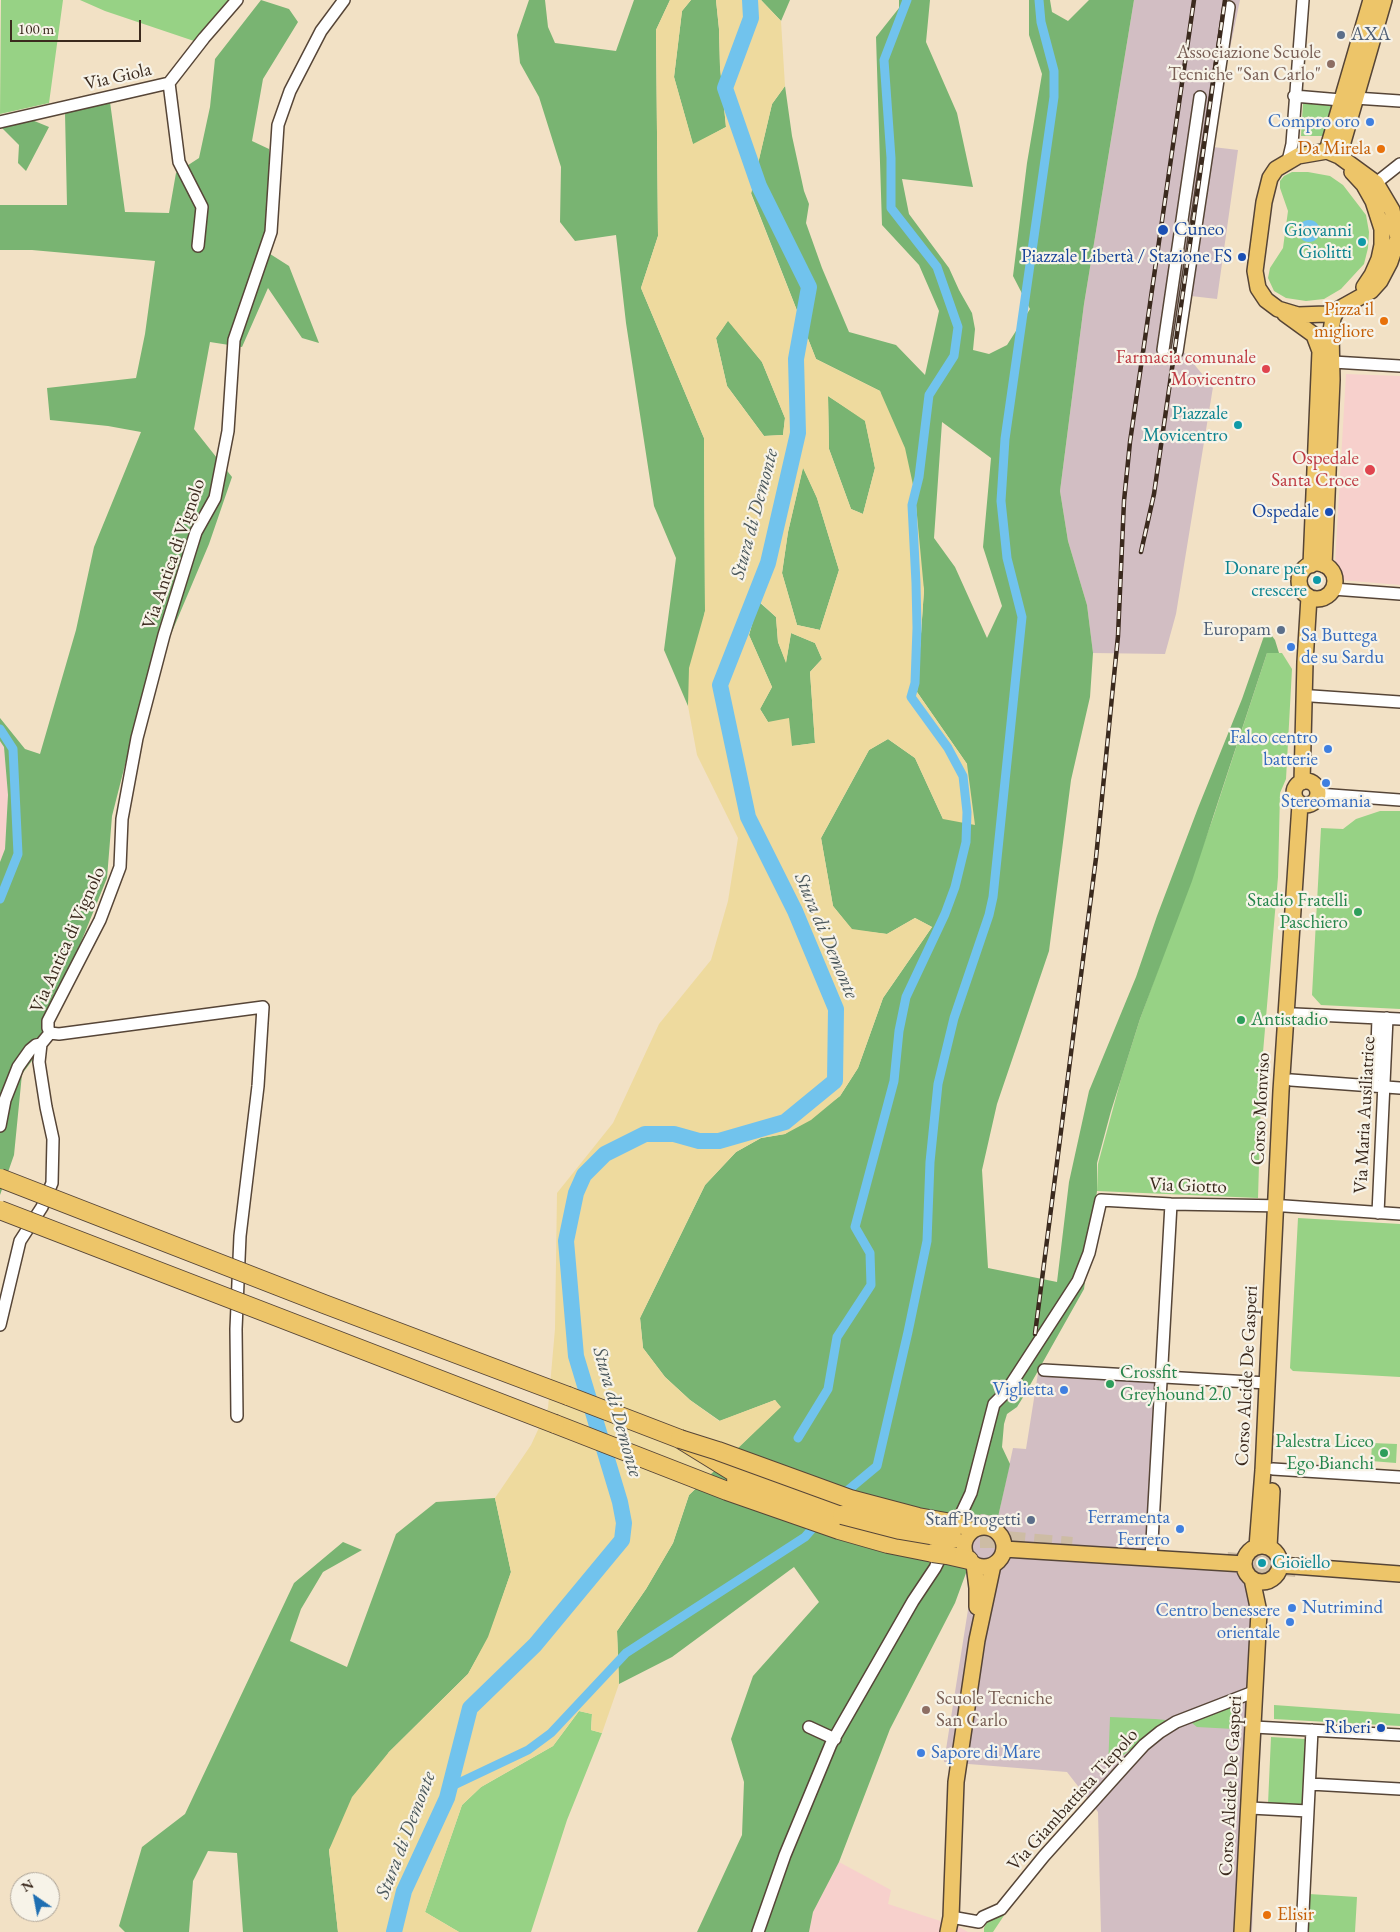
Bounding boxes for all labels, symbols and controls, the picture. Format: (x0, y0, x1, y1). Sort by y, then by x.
scale bar (12, 10, 144, 42)
text: 100 m (18, 19, 54, 38)
place label: AXA (1351, 24, 1391, 46)
marker: AXA (1335, 29, 1347, 41)
place label: Associazione Scuole Tecniche "San Carlo" (1168, 42, 1321, 86)
street label: Via Giola (82, 58, 154, 96)
marker: Associazione Scuole Tecniche "San Carlo" (1325, 58, 1337, 70)
place label: Compro oro (1268, 111, 1360, 133)
marker: Compro oro (1364, 116, 1376, 128)
place label: Da Mirela (1298, 138, 1371, 160)
marker: Da Mirela (1375, 143, 1387, 155)
place label: Cuneo (1174, 219, 1224, 241)
place label: Giovanni Giolitti (1284, 220, 1352, 264)
marker: Cuneo (1156, 223, 1170, 237)
marker: Giovanni Giolitti (1356, 236, 1368, 248)
place label: Piazzale Libertà / Stazione FS (1021, 246, 1232, 268)
marker: Piazzale Libertà / Stazione FS (1236, 251, 1248, 263)
place label: Pizza il migliore (1314, 299, 1374, 343)
marker: Pizza il migliore (1378, 315, 1390, 327)
place label: Farmacia comunale Movicentro (1116, 347, 1256, 391)
marker: Farmacia comunale Movicentro (1260, 363, 1272, 375)
place label: Piazzale Movicentro (1143, 403, 1228, 447)
marker: Piazzale Movicentro (1232, 419, 1244, 431)
water label: Stura di Demonte (726, 446, 784, 582)
place label: Ospedale Santa Croce (1271, 448, 1359, 492)
marker: Ospedale Santa Croce (1363, 463, 1377, 477)
street label: Via Antica di Vignolo (138, 476, 210, 632)
place label: Ospedale (1252, 501, 1319, 523)
marker: Ospedale (1323, 506, 1335, 518)
place label: Donare per crescere (1224, 558, 1307, 602)
marker: Donare per crescere (1311, 574, 1323, 586)
place label: Europam (1203, 619, 1271, 641)
marker: Europam (1275, 624, 1287, 636)
place label: Sa Buttega de su Sardu (1301, 625, 1384, 669)
marker: Sa Buttega de su Sardu (1285, 641, 1297, 653)
place label: Falco centro batterie (1230, 727, 1318, 771)
marker: Falco centro batterie (1322, 743, 1334, 755)
marker: Stereomania (1320, 777, 1332, 789)
place label: Stereomania (1281, 791, 1371, 813)
street label: Via Antica di Vignolo (26, 863, 110, 1017)
water label: Stura di Demonte (789, 869, 863, 1003)
place label: Stadio Fratelli Paschiero (1247, 890, 1348, 934)
marker: Stadio Fratelli Paschiero (1352, 906, 1364, 918)
place label: Antistadio (1251, 1009, 1328, 1031)
marker: Antistadio (1235, 1014, 1247, 1026)
street label: Via Maria Ausiliatrice (1349, 1036, 1381, 1194)
street label: Corso Monviso (1247, 1052, 1275, 1166)
street label: Via Giotto (1149, 1173, 1227, 1199)
street label: Corso Alcide De Gasperi (1231, 1285, 1263, 1467)
water label: Stura di Demonte (587, 1344, 647, 1480)
place label: Crossfit Greyhound 2.0 (1120, 1362, 1231, 1406)
marker: Crossfit Greyhound 2.0 (1104, 1378, 1116, 1390)
place label: Viglietta (993, 1379, 1054, 1401)
marker: Viglietta (1058, 1384, 1070, 1396)
place label: Palestra Liceo Ego Bianchi (1275, 1431, 1374, 1475)
marker: Palestra Liceo Ego Bianchi (1378, 1447, 1390, 1459)
place label: Ferramenta Ferrero (1087, 1507, 1170, 1551)
place label: Staff Progetti (925, 1509, 1021, 1531)
marker: Staff Progetti (1025, 1514, 1037, 1526)
marker: Ferramenta Ferrero (1174, 1523, 1186, 1535)
place label: Gioiello (1272, 1552, 1331, 1574)
marker: Gioiello (1256, 1557, 1268, 1569)
place label: Nutrimind (1302, 1597, 1383, 1619)
place label: Centro benessere orientale (1155, 1600, 1280, 1644)
marker: Nutrimind (1286, 1602, 1298, 1614)
marker: Centro benessere orientale (1284, 1616, 1296, 1628)
place label: Scuole Tecniche San Carlo (936, 1688, 1052, 1732)
street label: Corso Alcide De Gasperi (1215, 1695, 1247, 1877)
marker: Scuole Tecniche San Carlo (920, 1704, 932, 1716)
place label: Riberi (1325, 1717, 1371, 1739)
marker: Riberi (1375, 1722, 1387, 1734)
street label: Via Giambattista Tiepolo (1003, 1724, 1143, 1876)
place label: Sapore di Mare (931, 1742, 1040, 1764)
marker: Sapore di Mare (915, 1747, 927, 1759)
water label: Stura di Demonte (371, 1768, 441, 1902)
north arrow (10, 1872, 60, 1922)
text: N (18, 1875, 37, 1896)
place label: Elisir (1277, 1904, 1314, 1926)
marker: Elisir (1261, 1909, 1273, 1921)

